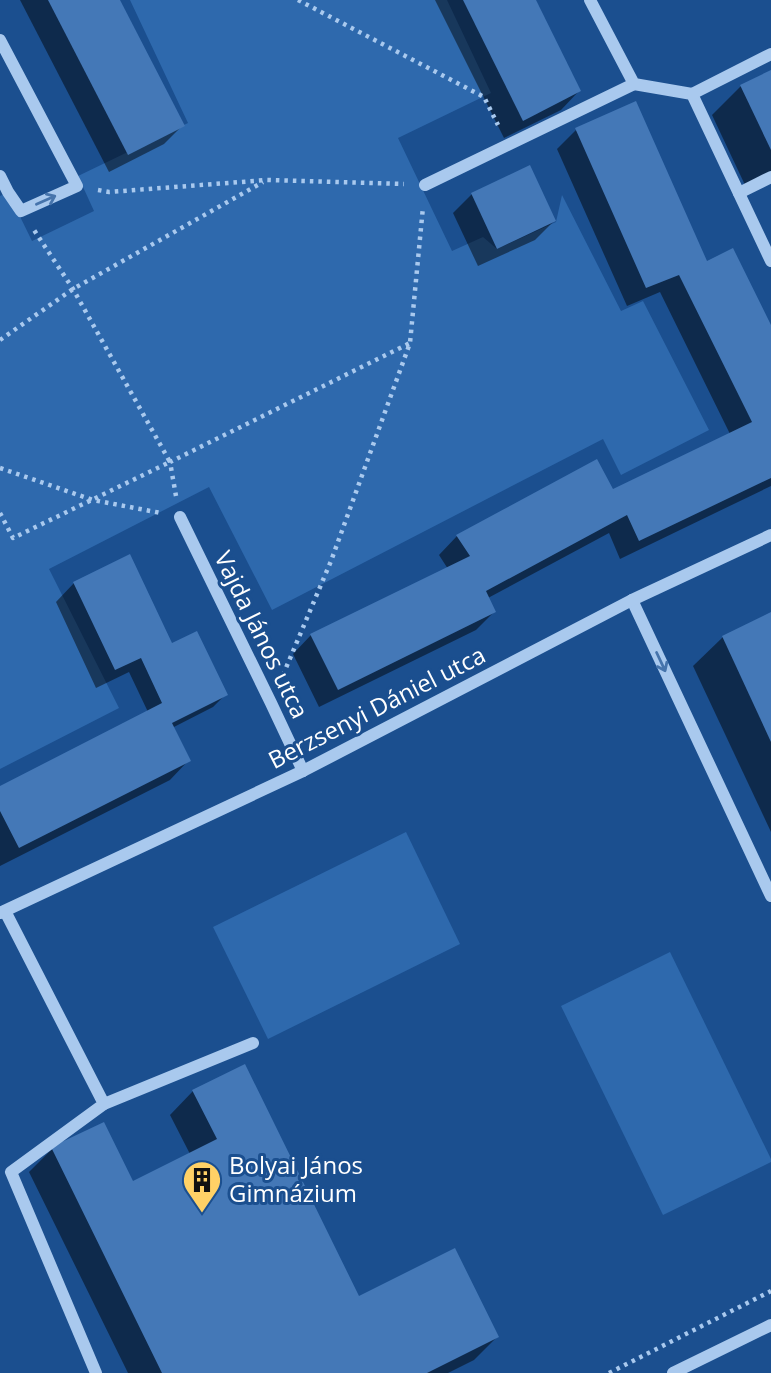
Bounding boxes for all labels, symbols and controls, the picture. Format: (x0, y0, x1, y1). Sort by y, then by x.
one-way arrow (35, 193, 57, 206)
street label: Vajda János utca (207, 545, 317, 724)
street label: Berzsenyi Dániel utca (262, 638, 490, 776)
one-way arrow (655, 651, 668, 672)
place label: Bolyai János Gimnázium (229, 1148, 363, 1209)
building icon: Bolyai János Gimnázium (181, 1159, 223, 1214)

